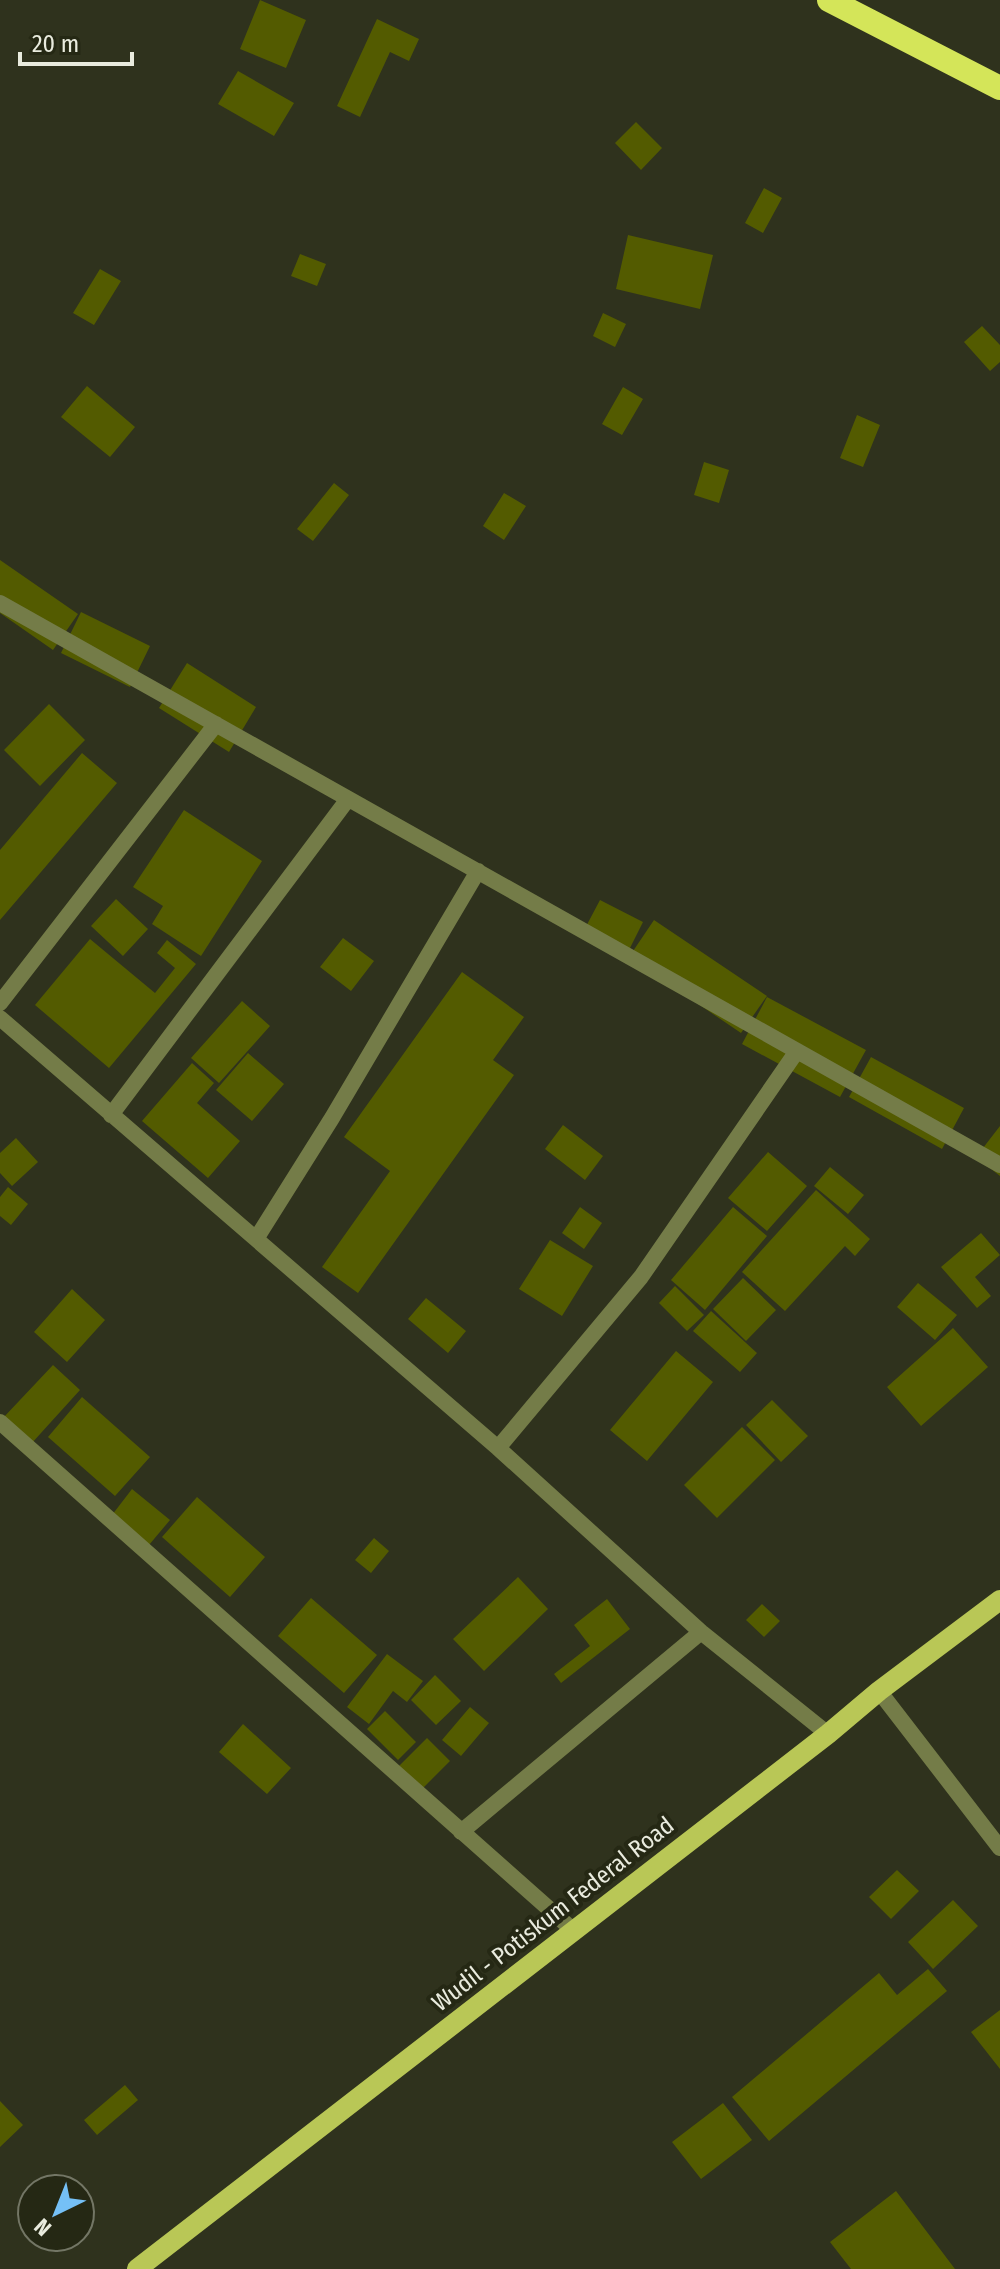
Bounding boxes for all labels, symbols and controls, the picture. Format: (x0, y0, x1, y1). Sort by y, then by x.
scale bar (20, 16, 132, 66)
text: 20 m (32, 30, 79, 58)
street label: Wudil - Potiskum Federal Road (427, 1811, 679, 2017)
north arrow (16, 2173, 96, 2253)
text: N (29, 2213, 57, 2242)

